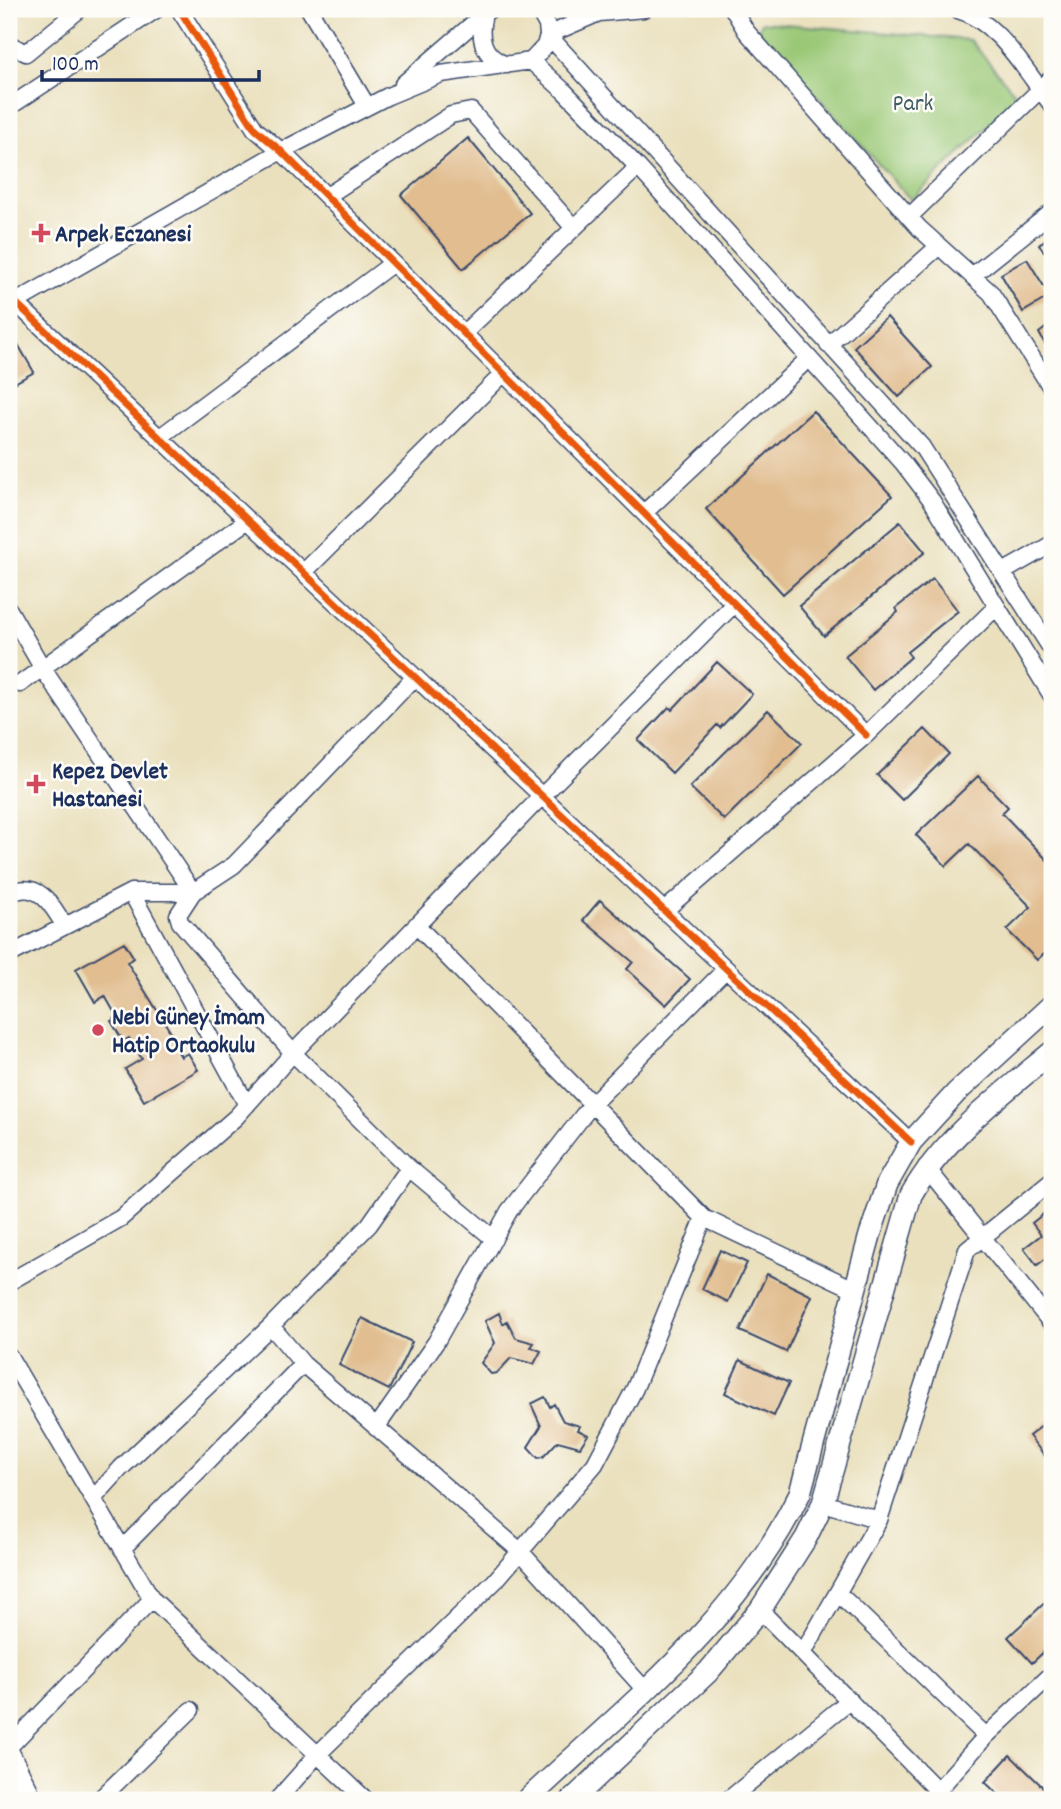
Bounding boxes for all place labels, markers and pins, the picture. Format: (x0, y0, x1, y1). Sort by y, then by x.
place label: Arpek Eczanesi (55, 219, 192, 253)
marker: Arpek Eczanesi (33, 225, 49, 241)
place label: Kepez Devlet Hastanesi (52, 756, 168, 818)
marker: Kepez Devlet Hastanesi (26, 774, 46, 794)
place label: Nebi Güney İmam Hatip Ortaokulu (112, 1002, 265, 1064)
marker: Nebi Güney İmam Hatip Ortaokulu (90, 1022, 106, 1038)

